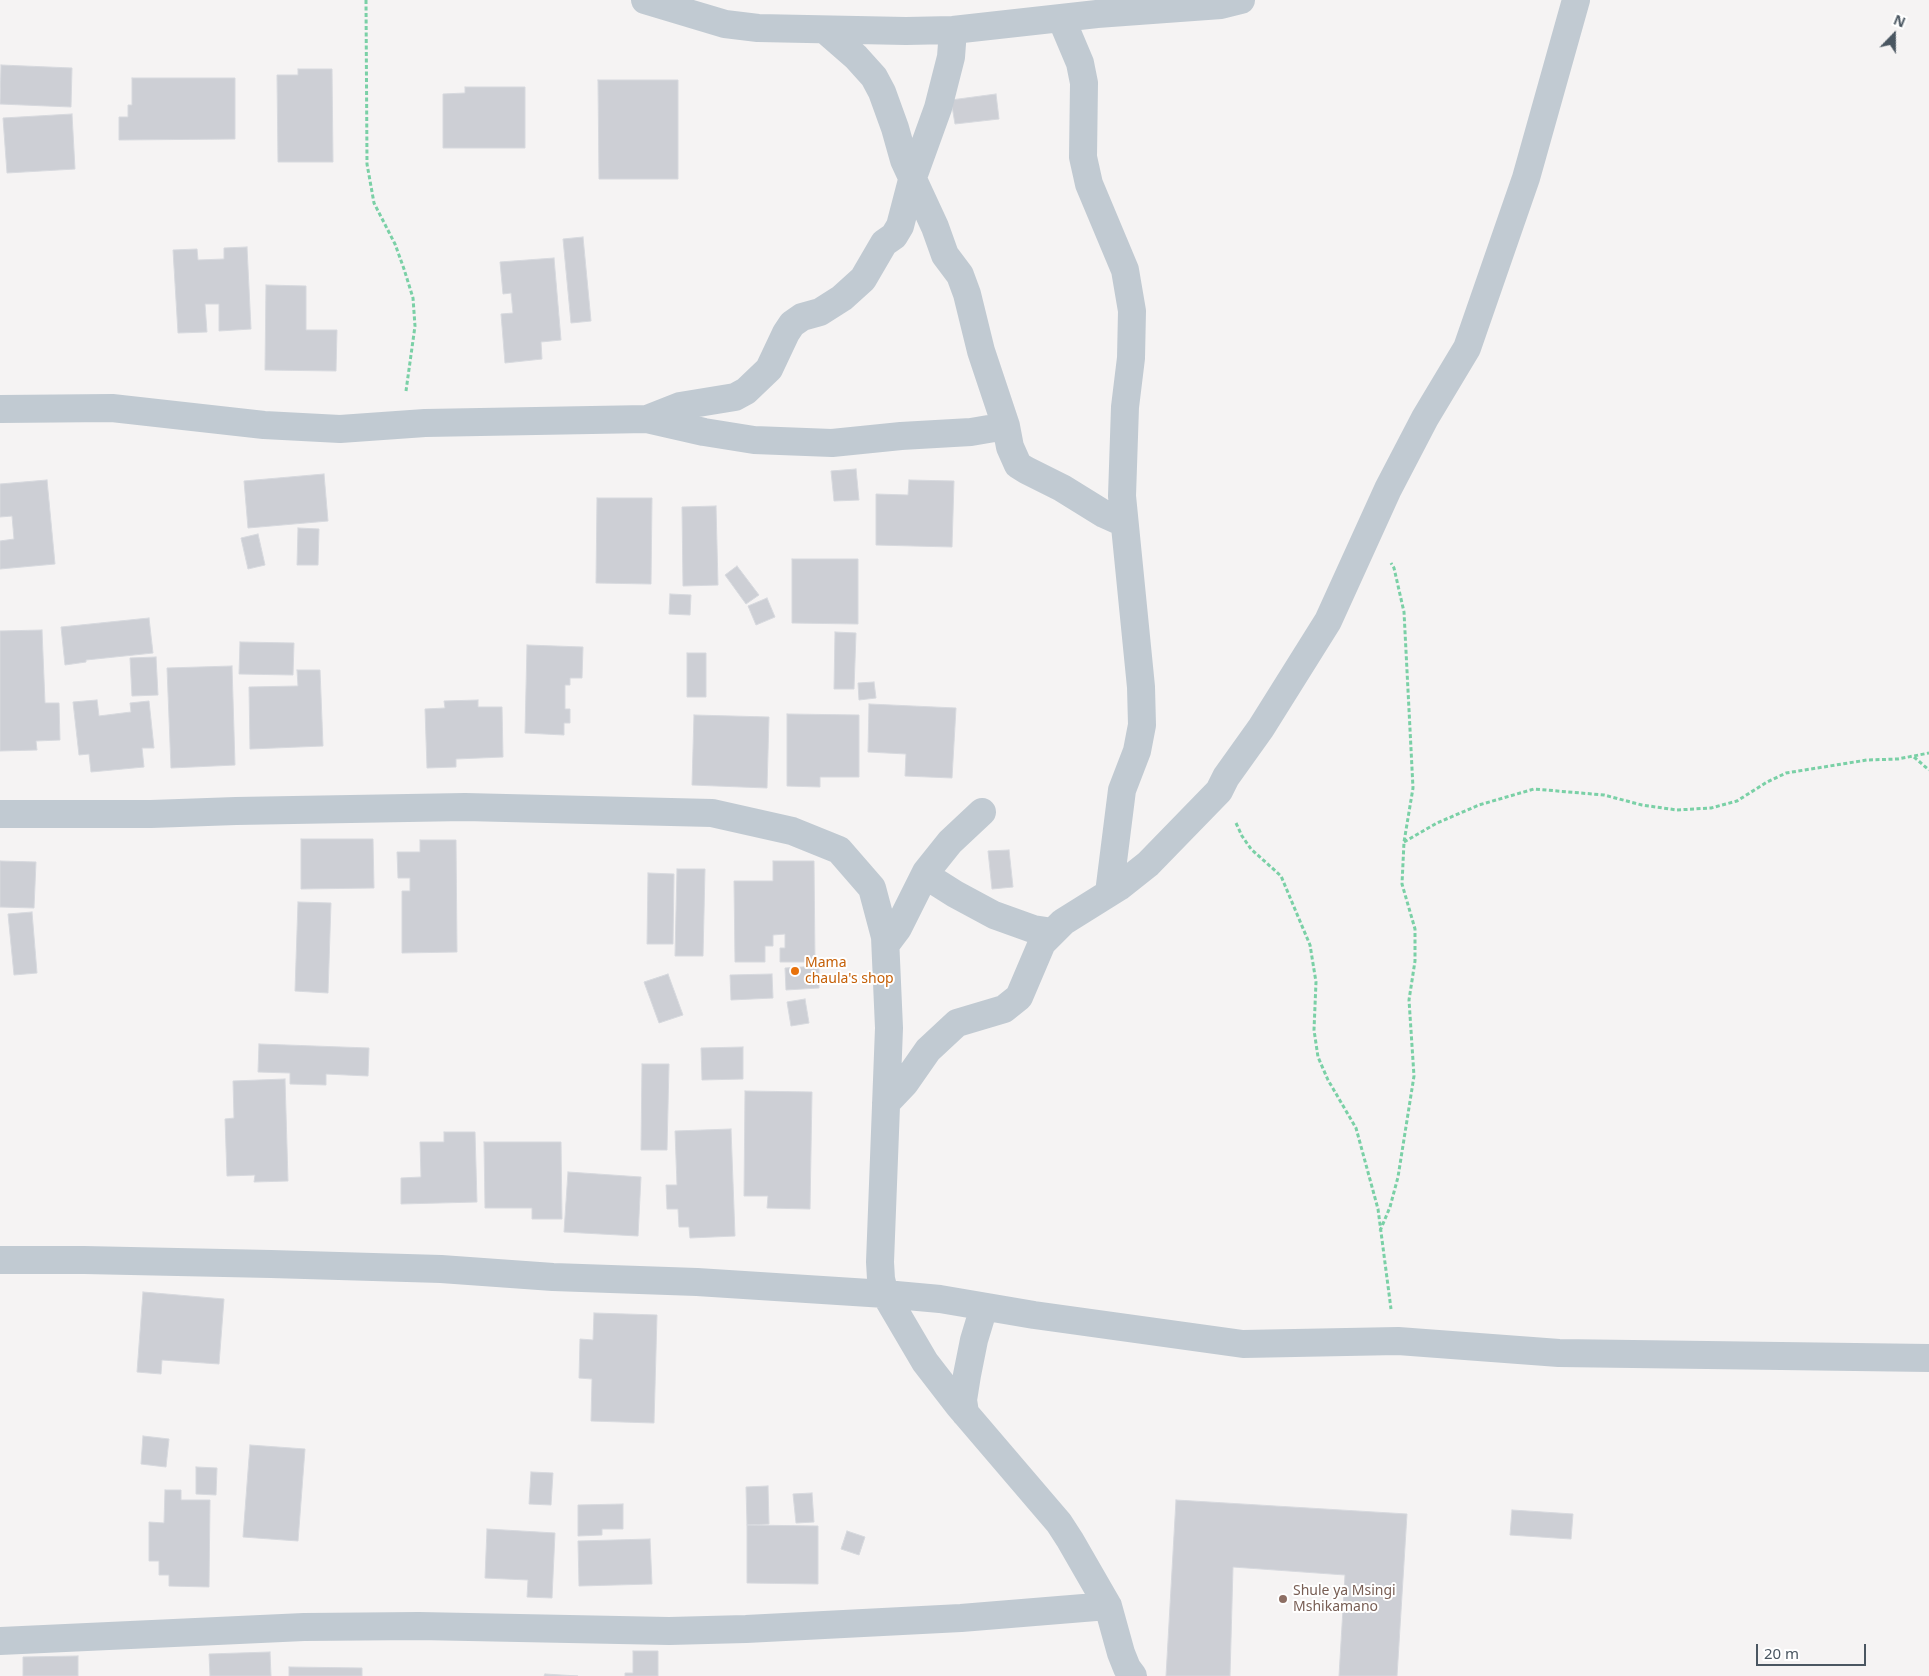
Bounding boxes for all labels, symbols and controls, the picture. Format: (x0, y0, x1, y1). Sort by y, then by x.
north arrow (1869, 10, 1919, 60)
text: N (1891, 10, 1909, 32)
place label: Mama chaula's shop (805, 955, 894, 988)
marker: Mama chaula's shop (789, 965, 801, 977)
place label: Shule ya Msingi Mshikamano (1293, 1583, 1396, 1615)
marker: Shule ya Msingi Mshikamano (1277, 1593, 1289, 1605)
scale bar (1759, 1634, 1869, 1666)
text: 20 m (1764, 1643, 1799, 1663)

